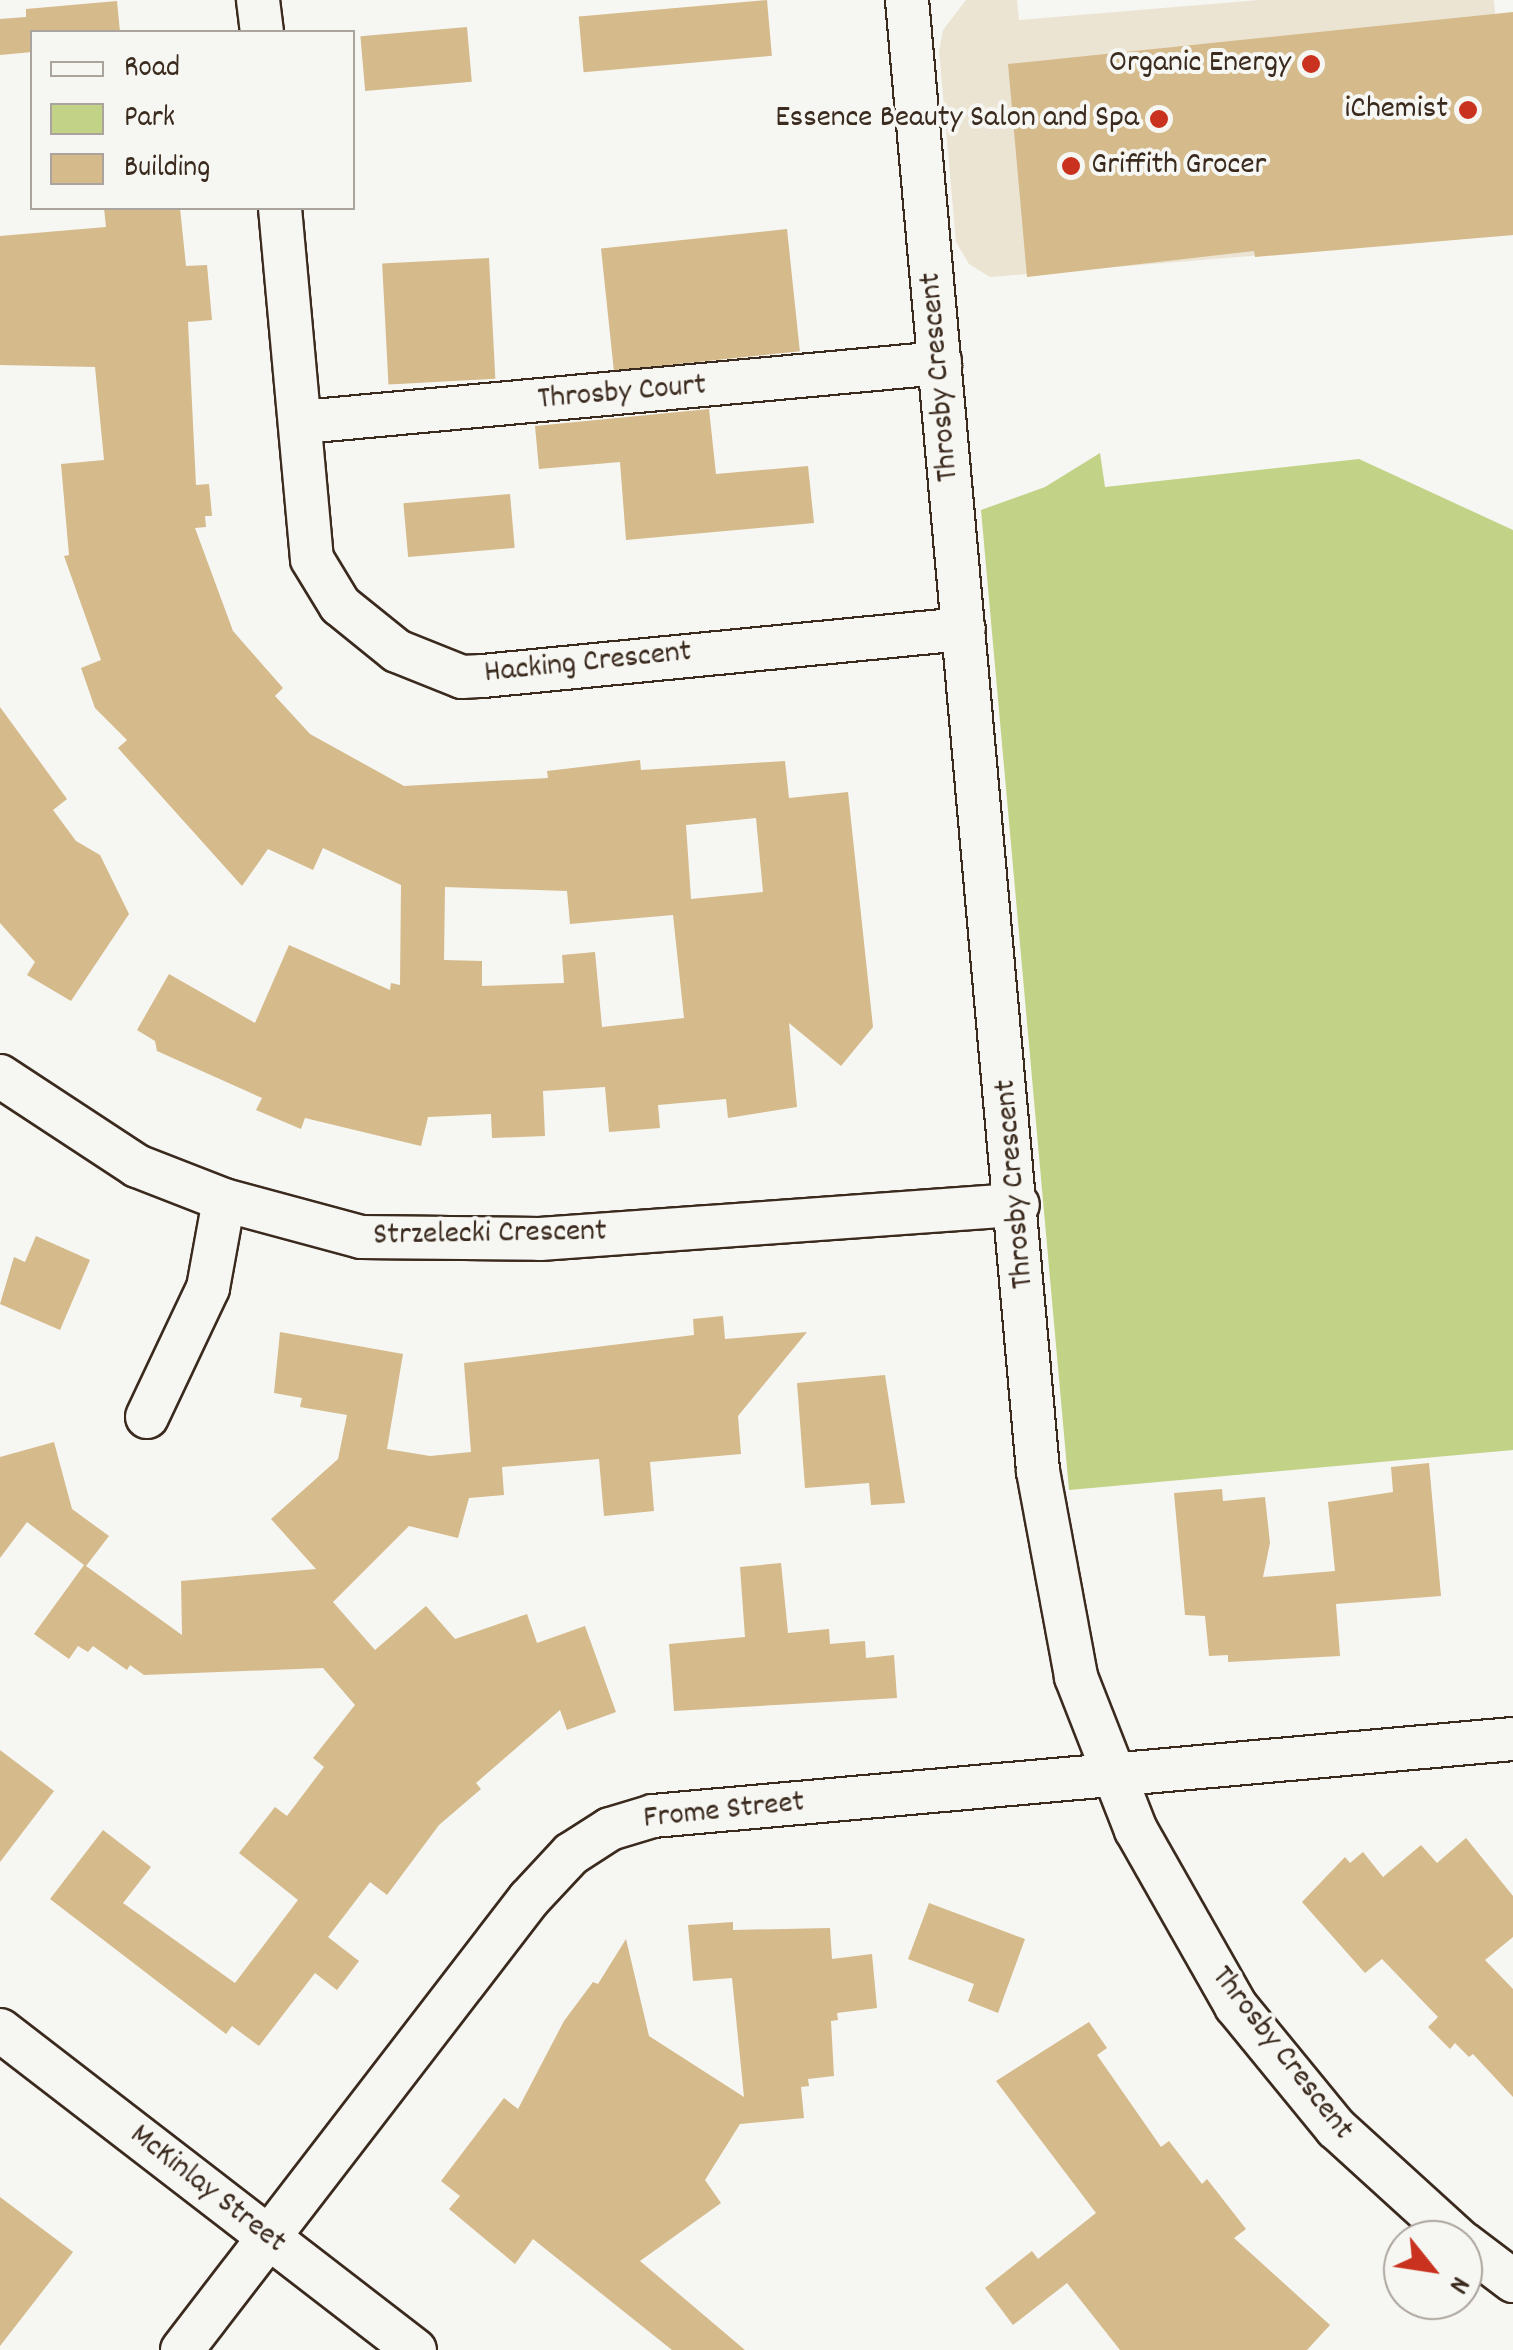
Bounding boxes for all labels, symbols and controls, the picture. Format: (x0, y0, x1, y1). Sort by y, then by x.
legend (30, 30, 355, 210)
place label: Organic Energy (1109, 45, 1291, 83)
text: Road (124, 48, 180, 91)
marker: Organic Energy (1300, 53, 1322, 75)
place label: iChemist (1344, 91, 1448, 129)
text: Park (124, 98, 175, 141)
marker: iChemist (1457, 99, 1479, 121)
place label: Essence Beauty Salon and Spa (775, 100, 1139, 138)
marker: Essence Beauty Salon and Spa (1148, 108, 1170, 130)
place label: Griffith Grocer (1091, 147, 1266, 185)
text: Building (124, 148, 210, 191)
marker: Griffith Grocer (1060, 155, 1082, 177)
street label: Throsby Crescent (913, 271, 969, 483)
street label: Throsby Court (536, 368, 708, 420)
street label: Hacking Crescent (482, 634, 694, 694)
street label: Throsby Crescent (988, 1078, 1044, 1290)
street label: Strzelecki Crescent (373, 1214, 607, 1256)
street label: Frome Street (642, 1784, 806, 1840)
street label: Throsby Crescent (1201, 1959, 1361, 2149)
street label: McKinlay Street (121, 2117, 293, 2263)
north arrow (1383, 2220, 1483, 2320)
text: N (1436, 2268, 1478, 2300)

